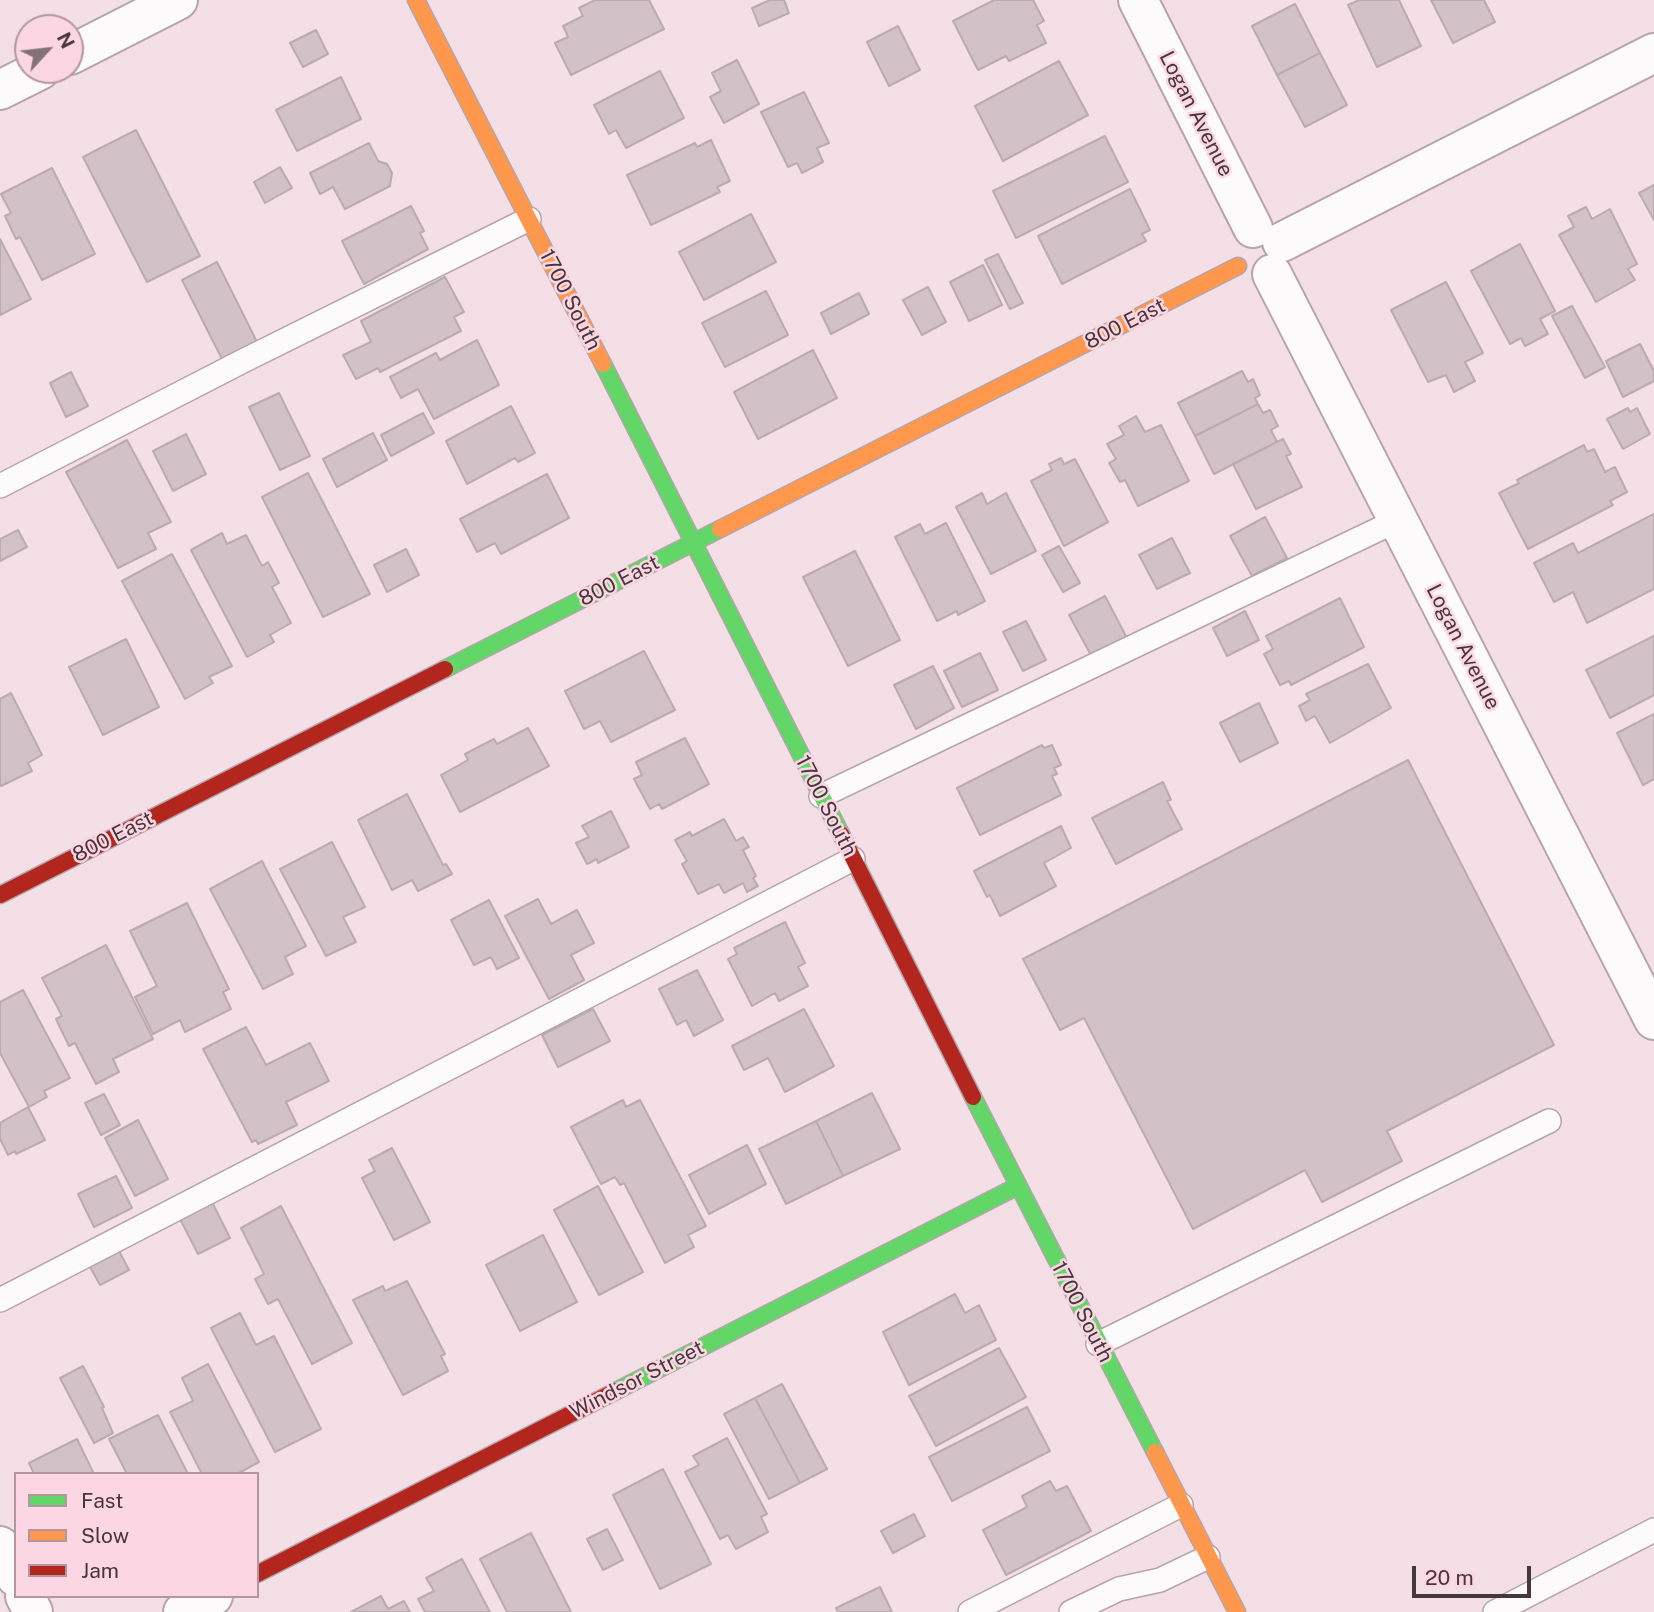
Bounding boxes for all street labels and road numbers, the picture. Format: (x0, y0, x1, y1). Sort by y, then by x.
street label: Logan Avenue (1154, 47, 1238, 181)
street label: 1700 South (534, 245, 606, 355)
street label: 800 East (1080, 293, 1170, 355)
street label: 800 East (574, 550, 664, 612)
street label: Logan Avenue (1421, 580, 1505, 714)
street label: 1700 South (790, 751, 862, 861)
street label: 800 East (68, 806, 158, 868)
street label: 1700 South (1046, 1257, 1118, 1367)
street label: Windsor Street (566, 1335, 708, 1425)

